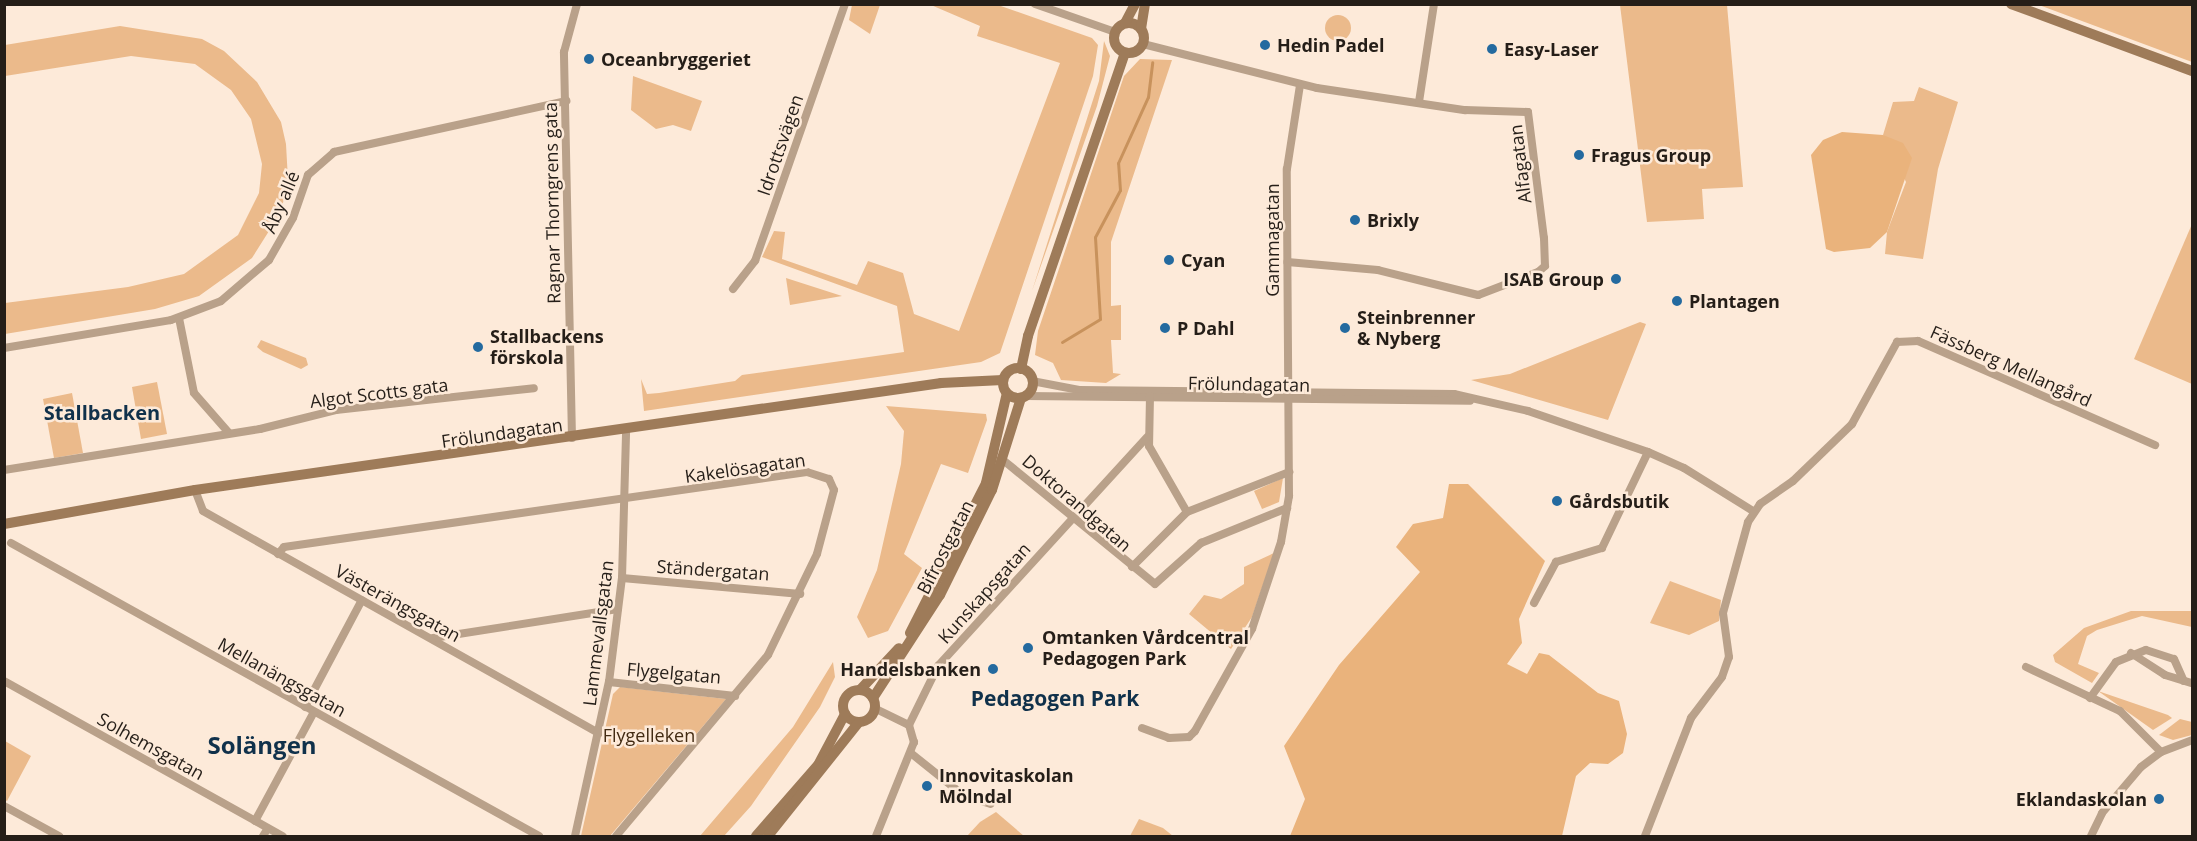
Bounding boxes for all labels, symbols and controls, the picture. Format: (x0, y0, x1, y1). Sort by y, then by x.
place label: Hedin Padel (1277, 34, 1384, 56)
marker: Hedin Padel (1258, 38, 1272, 52)
place label: Easy-Laser (1504, 38, 1599, 60)
marker: Easy-Laser (1485, 42, 1499, 56)
place label: Oceanbryggeriet (601, 48, 751, 70)
marker: Oceanbryggeriet (582, 52, 596, 66)
street label: Idrottsvägen (753, 92, 807, 198)
street label: Ragnar Thorngrens gata (539, 102, 565, 304)
street label: Alfagatan (1504, 123, 1536, 205)
place label: Fragus Group (1591, 144, 1711, 166)
marker: Fragus Group (1572, 148, 1586, 162)
street label: Åby allé (258, 168, 304, 236)
street label: Gammagatan (1261, 183, 1283, 297)
place label: Brixly (1367, 209, 1419, 231)
marker: Brixly (1348, 213, 1362, 227)
place label: Cyan (1181, 249, 1225, 271)
marker: Cyan (1162, 253, 1176, 267)
place label: ISAB Group (1503, 268, 1604, 290)
marker: ISAB Group (1609, 272, 1623, 286)
place label: Plantagen (1689, 290, 1780, 312)
marker: Plantagen (1670, 294, 1684, 308)
place label: Steinbrenner & Nyberg (1357, 307, 1475, 350)
place label: P Dahl (1177, 317, 1234, 339)
marker: P Dahl (1158, 321, 1172, 335)
marker: Steinbrenner & Nyberg (1338, 321, 1352, 335)
street label: Fässberg Mellangård (1927, 321, 2095, 411)
place label: Stallbackens förskola (490, 326, 604, 368)
marker: Stallbackens förskola (471, 340, 485, 354)
street label: Frölundagatan (1188, 372, 1310, 396)
street label: Algot Scotts gata (309, 374, 449, 412)
district label: Stallbacken (44, 400, 160, 424)
street label: Frölundagatan (440, 414, 564, 452)
street label: Kakelösagatan (683, 449, 807, 487)
street label: Doktorandgatan (1018, 450, 1136, 556)
place label: Gårdsbutik (1569, 490, 1669, 512)
marker: Gårdsbutik (1550, 494, 1564, 508)
street label: Bifrostgatan (912, 496, 978, 598)
street label: Kunskapsgatan (933, 538, 1035, 648)
street label: Ständergatan (656, 555, 770, 585)
street label: Lammevallsgatan (578, 559, 618, 707)
street label: Västerängsgatan (332, 560, 464, 646)
place label: Omtanken Vårdcentral Pedagogen Park (1042, 627, 1249, 670)
street label: Mellanängsgatan (214, 633, 350, 721)
marker: Omtanken Vårdcentral Pedagogen Park (1019, 639, 1037, 657)
street label: Flygelgatan (626, 658, 722, 688)
place label: Handelsbanken (840, 658, 981, 680)
marker: Handelsbanken (986, 662, 1000, 676)
district label: Pedagogen Park (971, 685, 1139, 711)
street label: Solhemsgatan (94, 708, 208, 784)
park label: Flygelleken (603, 724, 695, 746)
district label: Solängen (207, 731, 317, 759)
place label: Innovitaskolan Mölndal (939, 765, 1074, 808)
marker: Innovitaskolan Mölndal (920, 779, 934, 793)
place label: Eklandaskolan (2016, 788, 2147, 810)
marker: Eklandaskolan (2152, 792, 2166, 806)

